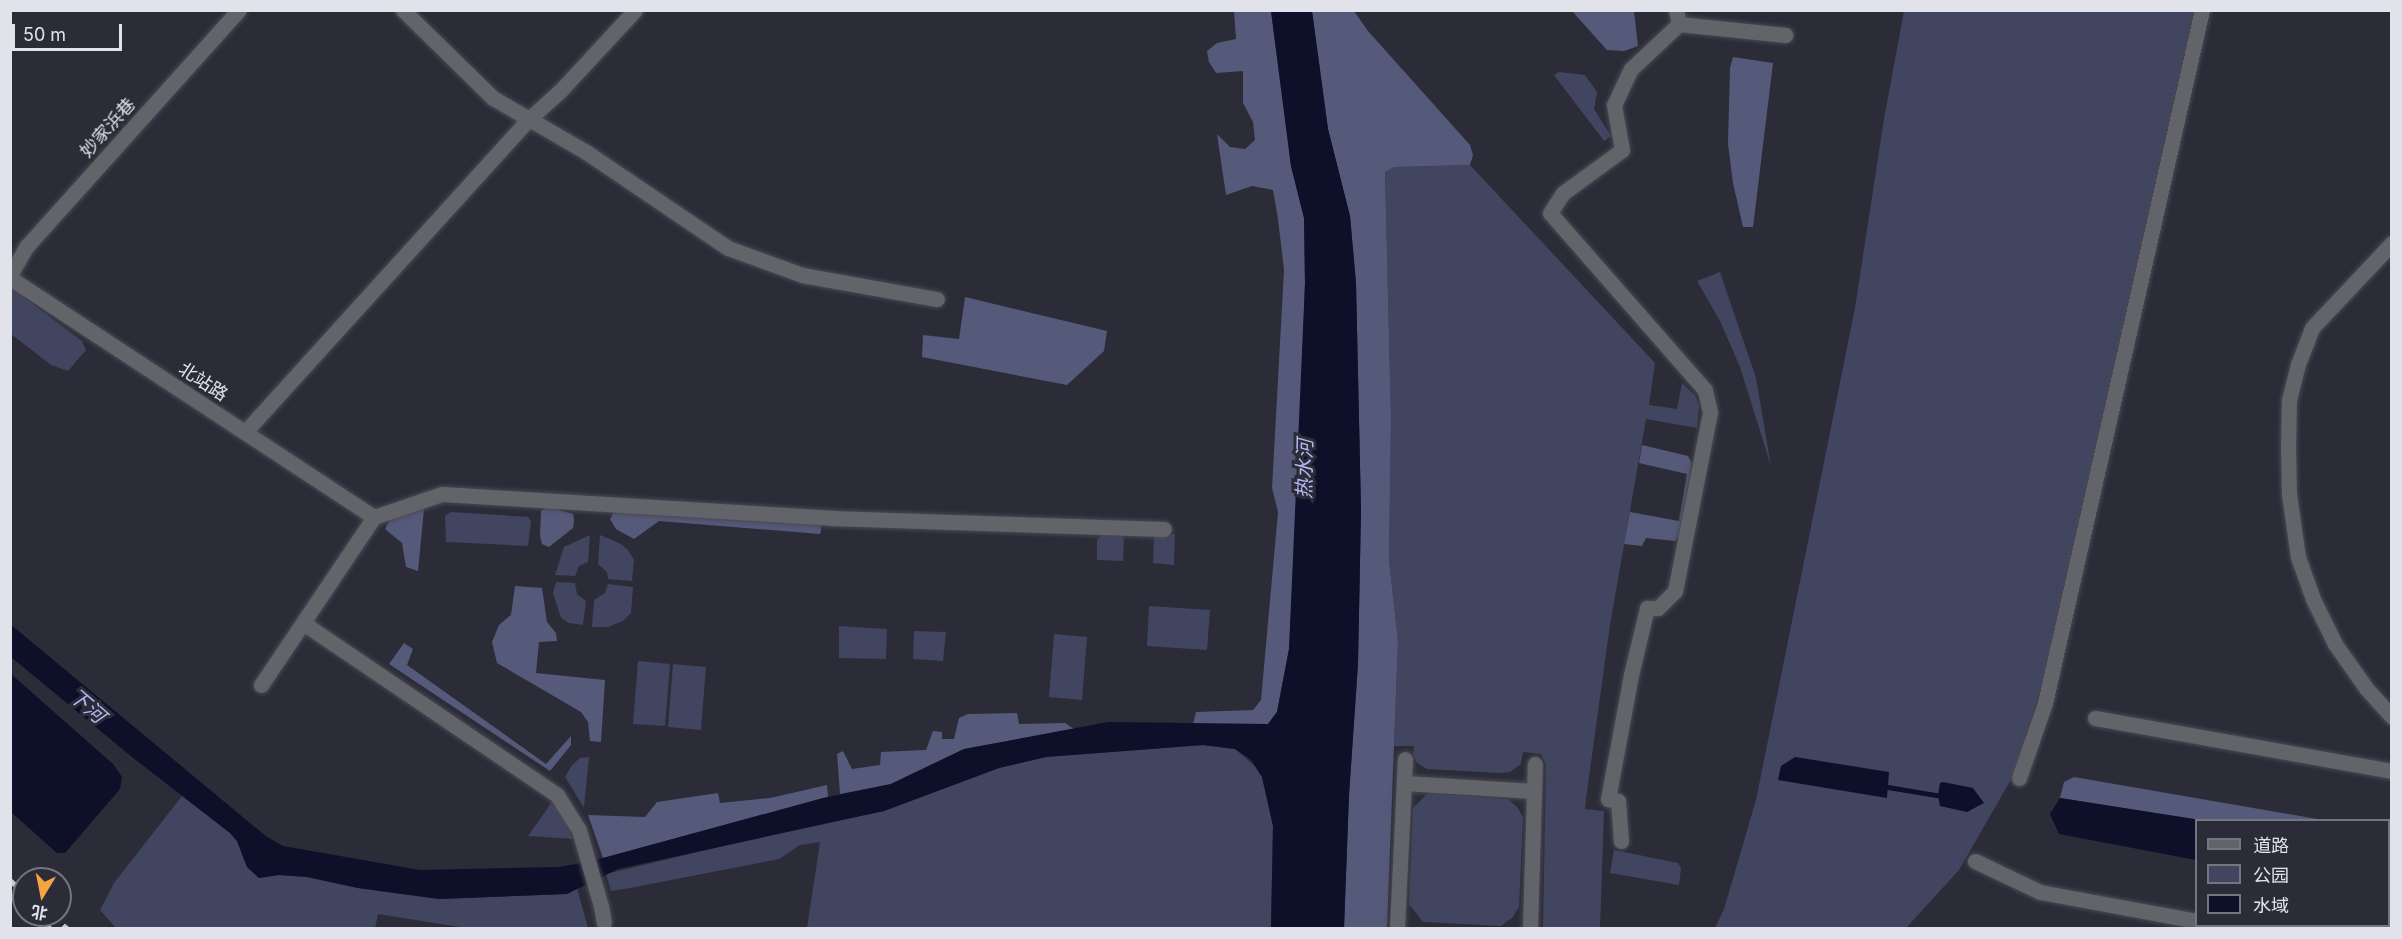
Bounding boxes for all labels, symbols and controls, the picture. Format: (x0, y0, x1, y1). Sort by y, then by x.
scale bar (15, 12, 124, 50)
text: 50 m (23, 24, 66, 45)
street label: 妙家浜巷 (76, 94, 140, 162)
street label: 北站路 (174, 358, 232, 406)
water label: 热水河 (1292, 439, 1318, 499)
water label: 下河 (64, 684, 110, 728)
legend (2195, 819, 2390, 927)
text: 道路 (2253, 835, 2289, 856)
text: 公园 (2253, 865, 2289, 886)
north arrow (12, 867, 72, 927)
text: 水域 (2253, 895, 2289, 916)
text: 北 (30, 902, 49, 924)

